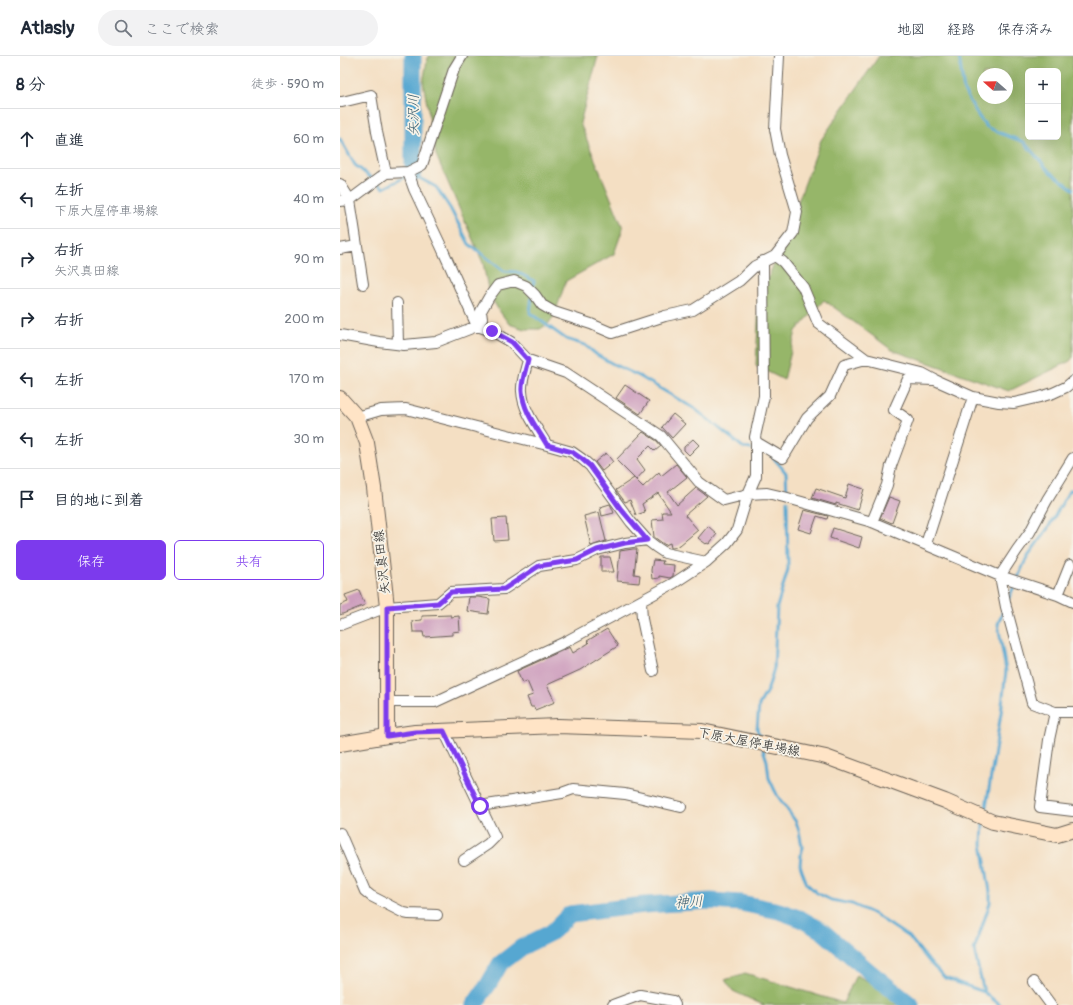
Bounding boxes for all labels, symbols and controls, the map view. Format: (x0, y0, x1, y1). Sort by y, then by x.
search box (98, 10, 378, 46)
text: Atlasly (20, 16, 74, 40)
icon: search (112, 17, 134, 39)
text: ここで検索 (144, 20, 220, 39)
text: 地図 (897, 21, 925, 38)
text: 経路 (947, 21, 975, 38)
text: 保存済み (997, 21, 1053, 38)
north arrow (977, 68, 1013, 104)
map controls (1025, 68, 1061, 140)
button: + (1025, 68, 1061, 104)
text: 8 分 (16, 74, 45, 95)
text: 徒歩 · 590 m (251, 76, 324, 92)
water label: 矢沢川 (405, 94, 422, 136)
button: − (1025, 104, 1061, 140)
icon: ahead (16, 128, 38, 150)
text: 直進 (54, 131, 84, 150)
text: 60 m (293, 131, 324, 147)
text: 左折 (54, 181, 84, 200)
icon: left (16, 188, 38, 210)
text: 40 m (293, 191, 324, 207)
text: 下原大屋停車場線 (54, 203, 158, 219)
text: 右折 (54, 241, 84, 260)
icon: right (16, 248, 38, 270)
text: 90 m (294, 251, 324, 267)
text: 矢沢真田線 (54, 263, 119, 279)
icon: right (16, 308, 38, 330)
text: 右折 (54, 311, 84, 330)
text: 200 m (285, 311, 324, 327)
route end (483, 322, 501, 340)
icon: left (16, 368, 38, 390)
text: 左折 (54, 371, 84, 390)
text: 170 m (289, 371, 324, 387)
icon: left (16, 428, 38, 450)
text: 左折 (54, 431, 84, 450)
text: 30 m (294, 431, 324, 447)
icon: arrive (16, 488, 38, 510)
text: 目的地に到着 (54, 491, 144, 510)
street label: 矢沢真田線 (371, 528, 393, 595)
button: 保存 (16, 540, 166, 580)
button: 共有 (174, 540, 324, 580)
street label: 下原大屋停車場線 (696, 724, 803, 760)
route start (471, 797, 489, 815)
water label: 神川 (675, 893, 703, 911)

